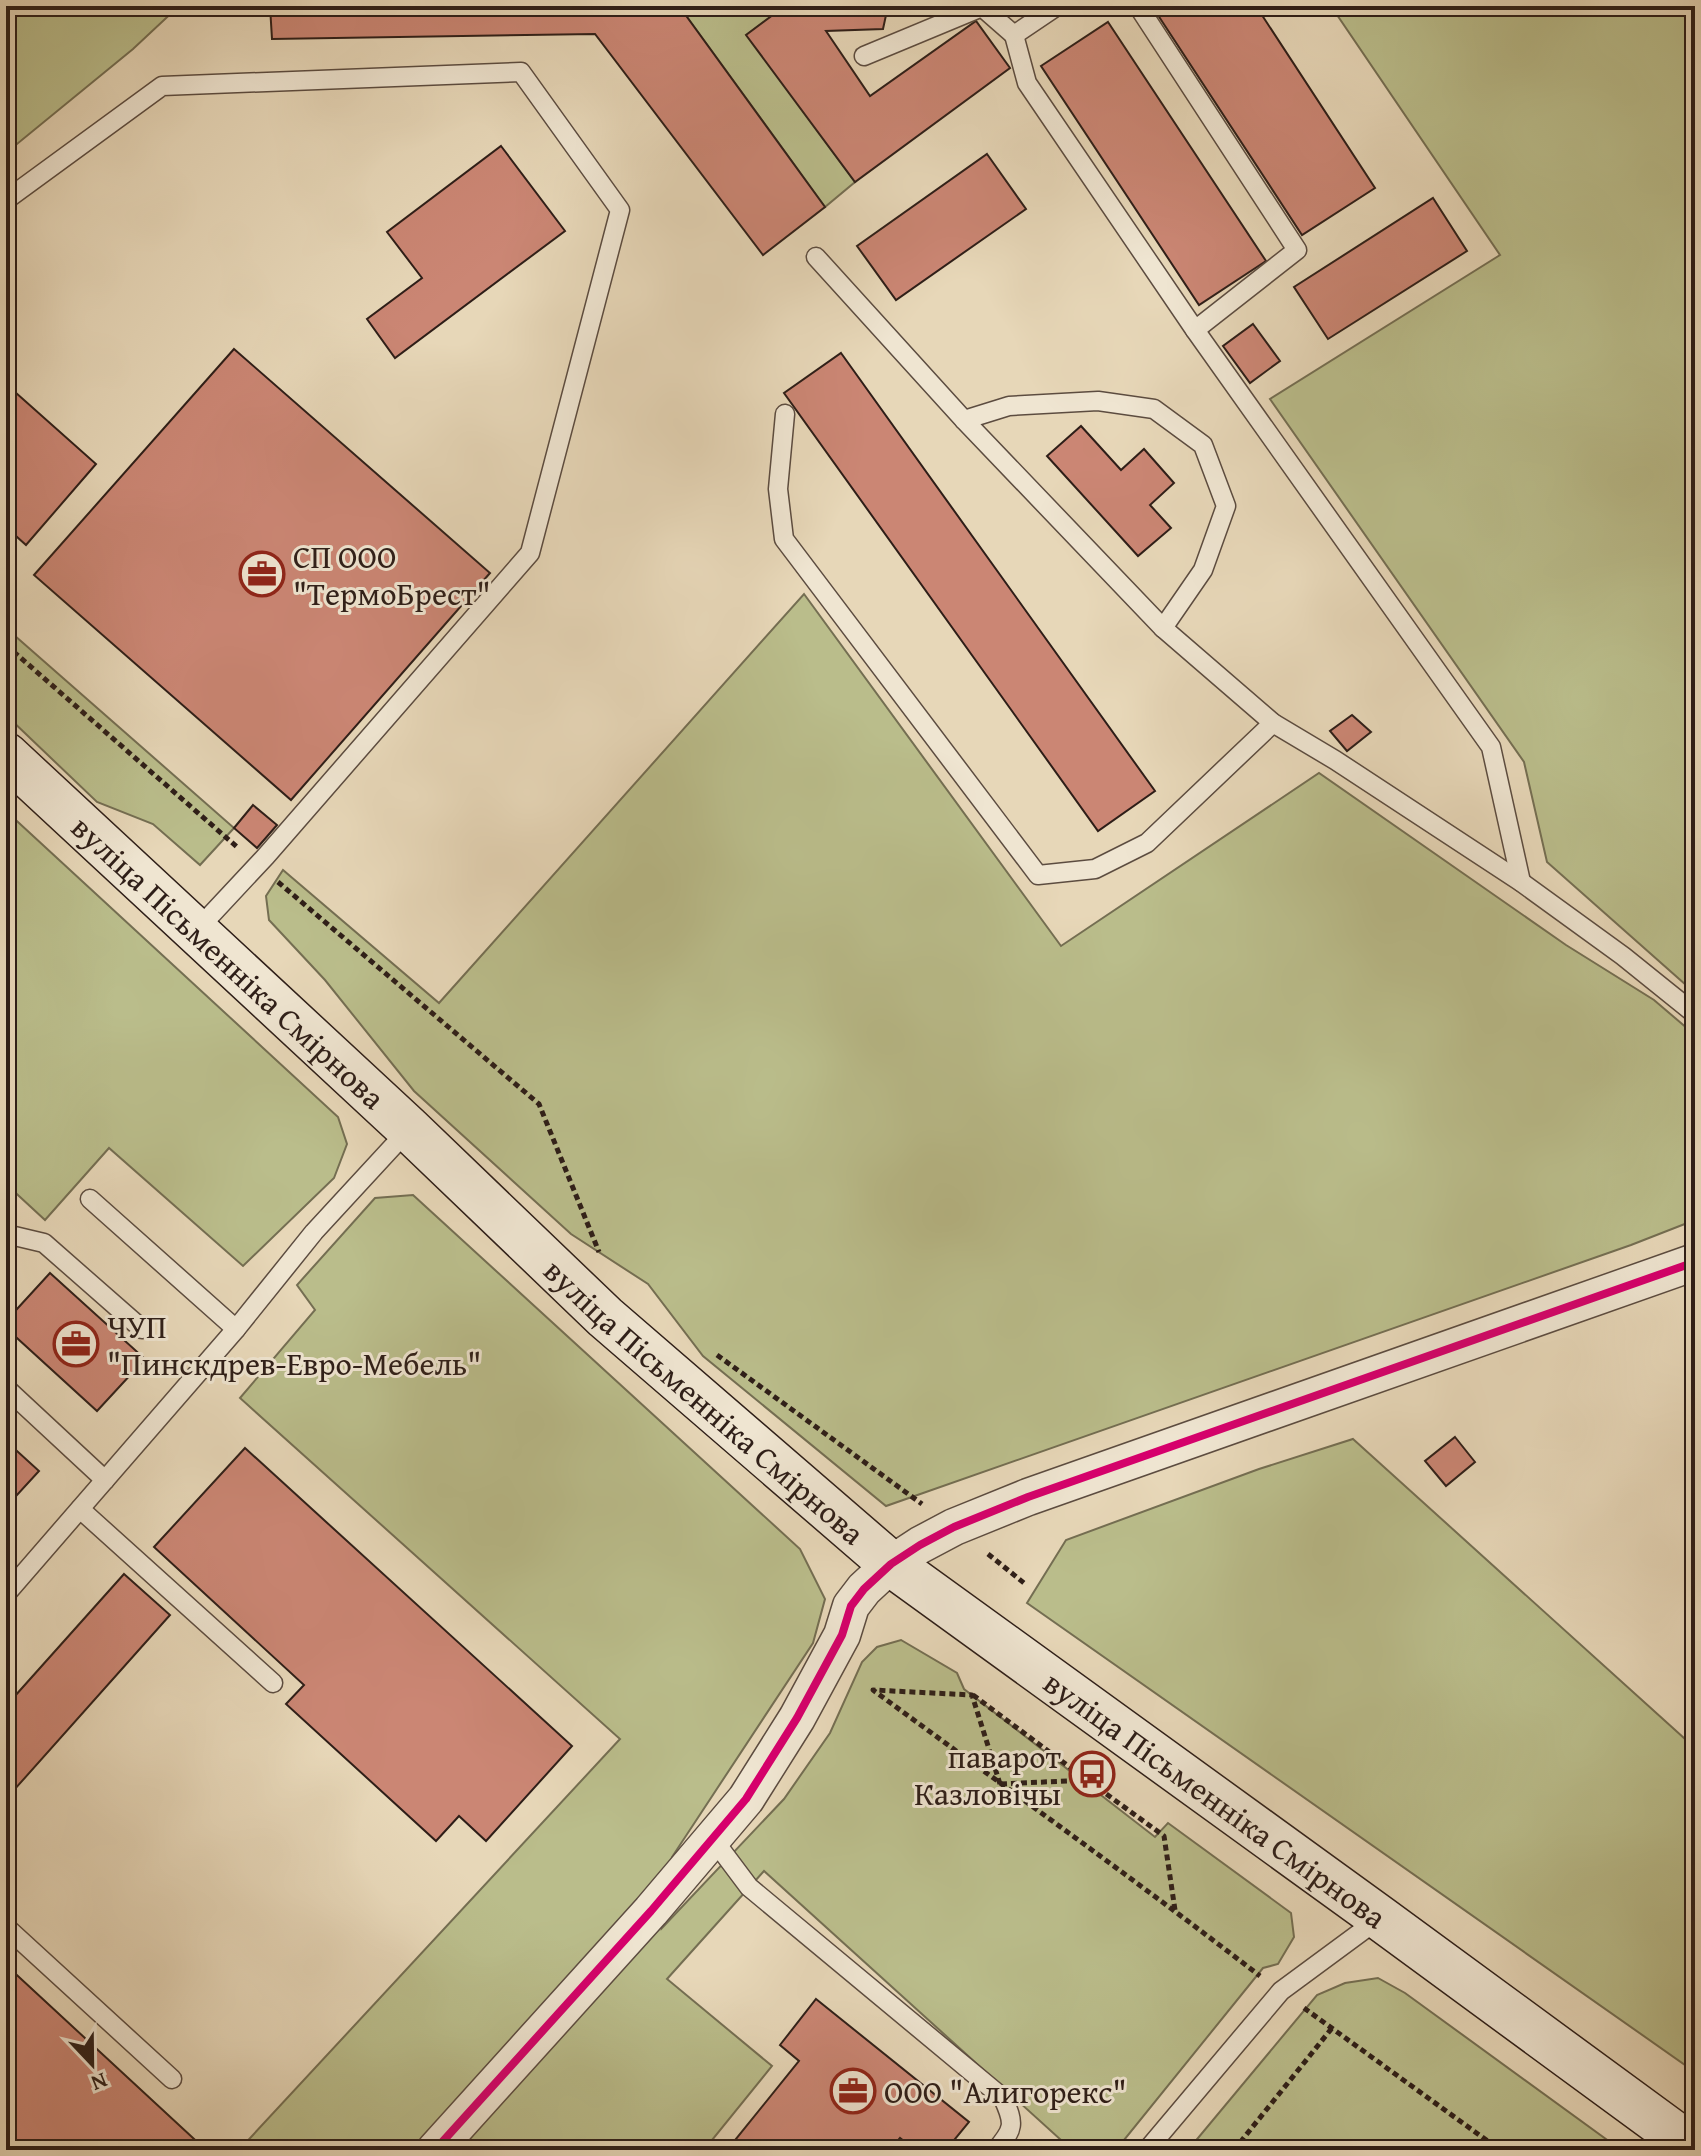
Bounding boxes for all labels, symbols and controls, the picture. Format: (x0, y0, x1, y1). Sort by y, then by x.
place label: СП ООО "ТермоБрест" (293, 533, 491, 617)
office icon: СП ООО "ТермоБрест" (238, 550, 286, 598)
street label: вуліца Пісьменніка Смірнова (61, 804, 397, 1120)
street label: вуліца Пісьменніка Смірнова (534, 1247, 876, 1556)
place label: ЧУП "Пинскдрев-Евро-Мебель" (107, 1303, 481, 1387)
office icon: ЧУП "Пинскдрев-Евро-Мебель" (52, 1320, 100, 1368)
street label: вуліца Пісьменніка Смірнова (1034, 1659, 1397, 1940)
place label: паварот Казловічы (914, 1733, 1062, 1817)
bus stop icon: паварот Казловічы (1068, 1750, 1116, 1798)
north arrow (52, 2024, 132, 2104)
text: N (86, 2065, 112, 2100)
office icon: ООО "Алигорекс" (829, 2067, 877, 2115)
place label: ООО "Алигорекс" (884, 2068, 1127, 2115)

